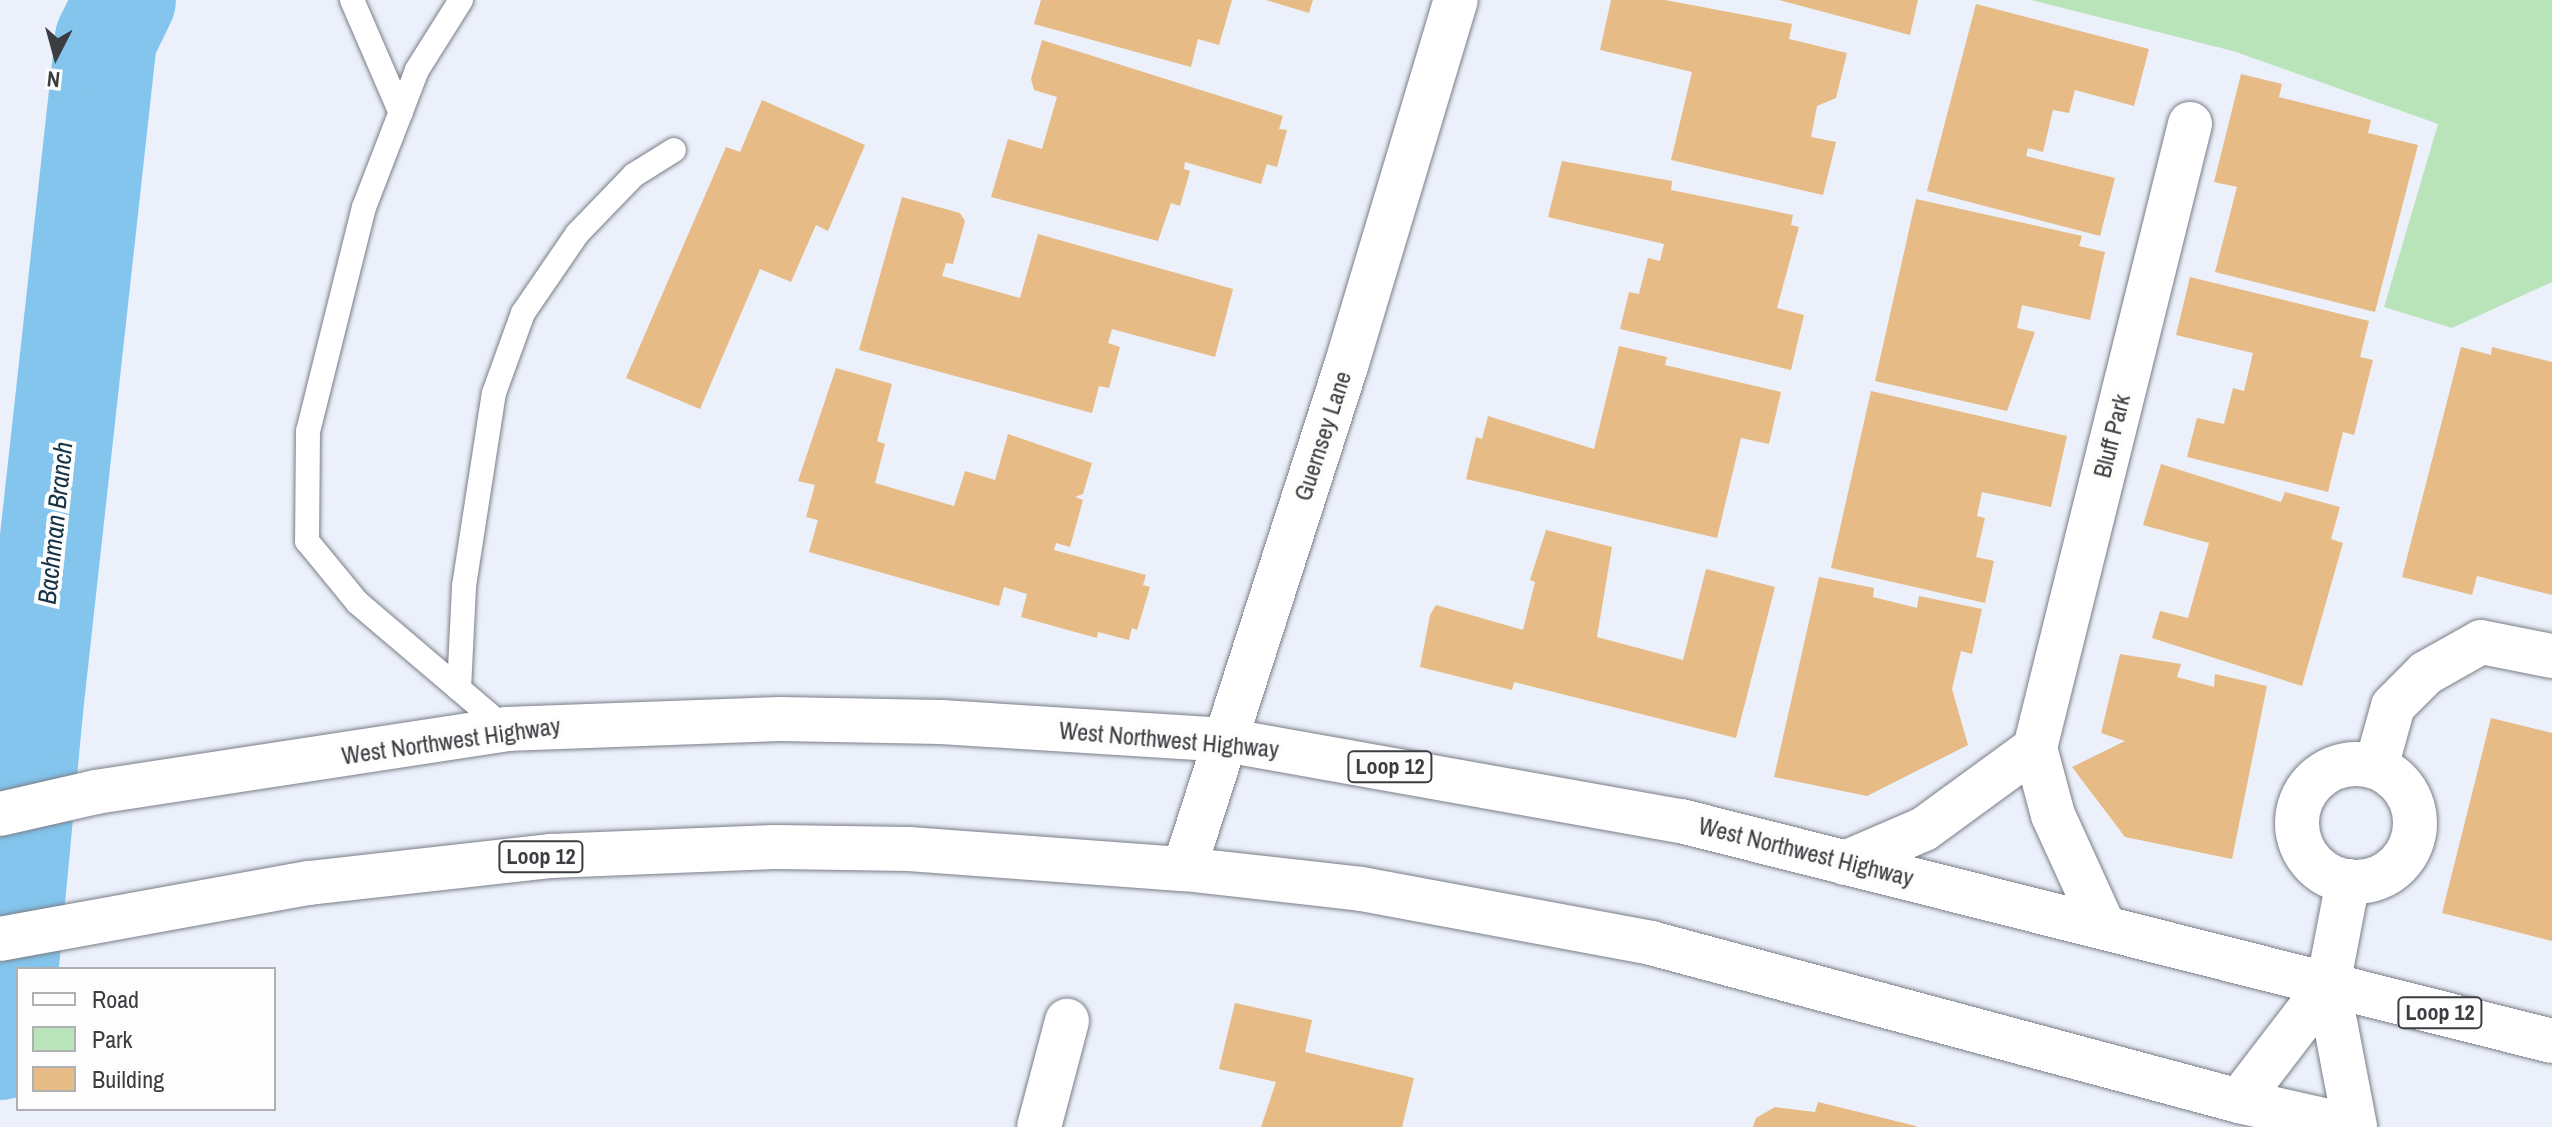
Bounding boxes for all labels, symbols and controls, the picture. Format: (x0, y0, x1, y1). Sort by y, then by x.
north arrow (16, 16, 96, 96)
text: N (45, 64, 62, 95)
street label: Guernsey Lane (1289, 368, 1357, 504)
street label: Bluff Park (2088, 391, 2136, 481)
water label: Bachman Branch (31, 440, 79, 606)
street label: West Northwest Highway (340, 711, 562, 771)
street label: West Northwest Highway (1058, 716, 1280, 764)
road number: Loop 12 (1346, 749, 1434, 785)
street label: West Northwest Highway (1696, 811, 1916, 893)
road number: Loop 12 (497, 839, 585, 875)
legend (16, 967, 276, 1111)
text: Road (92, 983, 139, 1015)
road number: Loop 12 (2396, 995, 2484, 1031)
text: Park (92, 1023, 132, 1055)
text: Building (92, 1063, 164, 1095)

